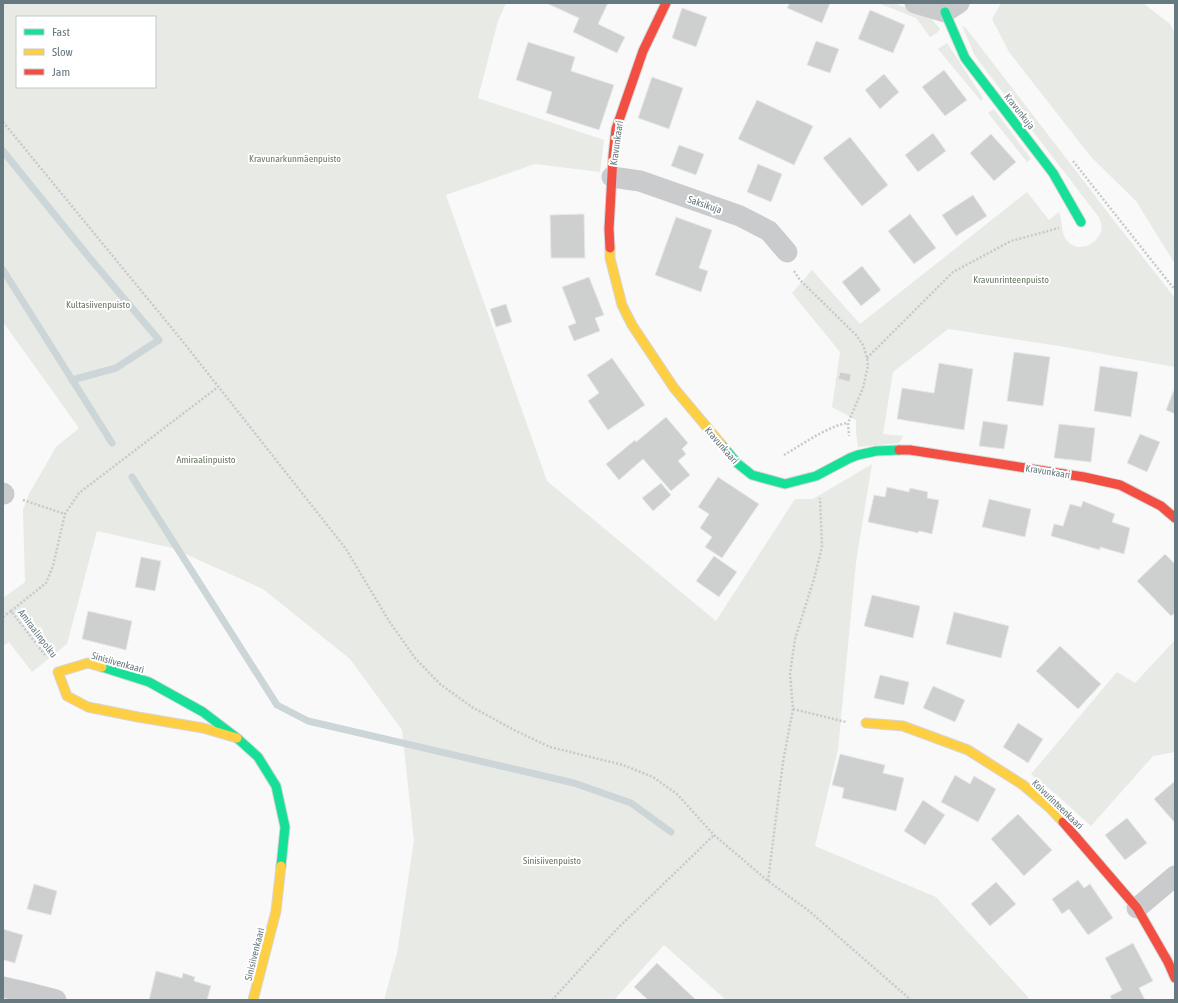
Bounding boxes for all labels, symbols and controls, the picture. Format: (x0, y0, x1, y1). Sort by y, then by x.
legend (16, 16, 156, 88)
text: Fast (52, 25, 70, 39)
text: Slow (52, 45, 73, 59)
text: Jam (52, 65, 70, 79)
street label: Kravunkuja (1002, 91, 1037, 132)
street label: Kravunkaari (608, 120, 625, 166)
park label: Kravunarkunmäenpuisto (249, 153, 341, 164)
street label: Saksikuja (686, 194, 724, 216)
park label: Kravunrinteenpuisto (973, 274, 1049, 285)
park label: Kultasiivenpuisto (66, 299, 130, 310)
street label: Kravunkaari (703, 425, 741, 466)
park label: Amiraalinpuisto (176, 454, 236, 465)
street label: Kravunkaari (1025, 463, 1071, 480)
street label: Amiraalinpolku (16, 607, 59, 660)
street label: Sinisiivenkaari (90, 650, 145, 675)
street label: Koivurinteenkaari (1030, 777, 1085, 831)
park label: Sinisiivenpuisto (523, 855, 581, 866)
street label: Sinisiivenkaari (243, 927, 266, 982)

